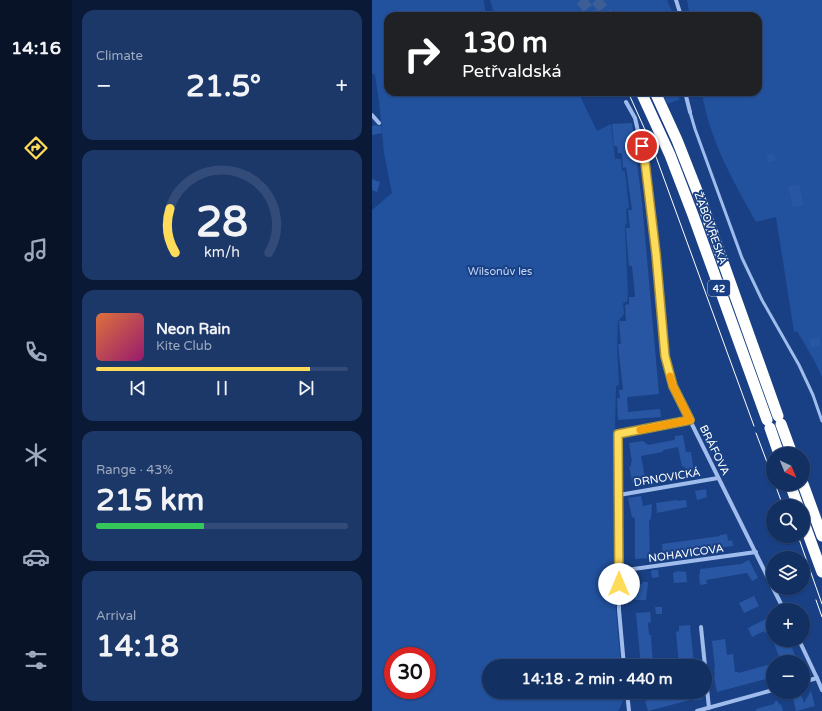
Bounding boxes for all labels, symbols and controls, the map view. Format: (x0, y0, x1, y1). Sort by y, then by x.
text: 130 m (462, 26, 548, 60)
icon: right (396, 28, 448, 80)
text: 14:16 (11, 37, 61, 59)
text: Climate (96, 48, 143, 64)
text: Petřvaldská (462, 60, 562, 82)
text: 21.5° (186, 68, 261, 105)
text: − (96, 73, 112, 99)
text: + (336, 73, 348, 99)
pin (625, 129, 659, 163)
icon: directions (22, 134, 50, 162)
icon: arrive (631, 135, 653, 157)
street label: ŽABOVŘESKÁ (691, 190, 731, 266)
text: 28 (196, 198, 248, 248)
icon: music (22, 236, 50, 264)
text: km/h (204, 244, 240, 261)
park label: Wilsonův les (468, 265, 532, 278)
road number: 42 (708, 280, 730, 296)
text: Neon Rain (156, 320, 230, 338)
icon: phone (22, 338, 50, 366)
text: Kite Club (156, 338, 212, 354)
icon: previous (127, 377, 149, 399)
icon: pause (211, 377, 233, 399)
icon: next (295, 377, 317, 399)
street label: BRÁFOVA (697, 423, 733, 477)
icon: climate (22, 441, 50, 469)
north arrow (766, 447, 810, 491)
map controls (766, 447, 810, 699)
text: Range · 43% (96, 462, 173, 478)
street label: DRNOVICKÁ (633, 465, 701, 489)
text: 215 km (96, 482, 204, 519)
button: search (766, 499, 810, 543)
street label: NOHAVICOVA (647, 542, 725, 565)
icon: car (22, 543, 50, 571)
button: layers (766, 551, 810, 595)
position arrow (598, 563, 640, 605)
button: + (766, 603, 810, 647)
text: Arrival (96, 608, 136, 624)
text: 14:18 (96, 628, 179, 665)
icon: filters (22, 646, 50, 674)
speed limit sign: 30 (384, 647, 436, 699)
button: − (766, 655, 810, 699)
text: 14:18 · 2 min · 440 m (522, 670, 672, 688)

